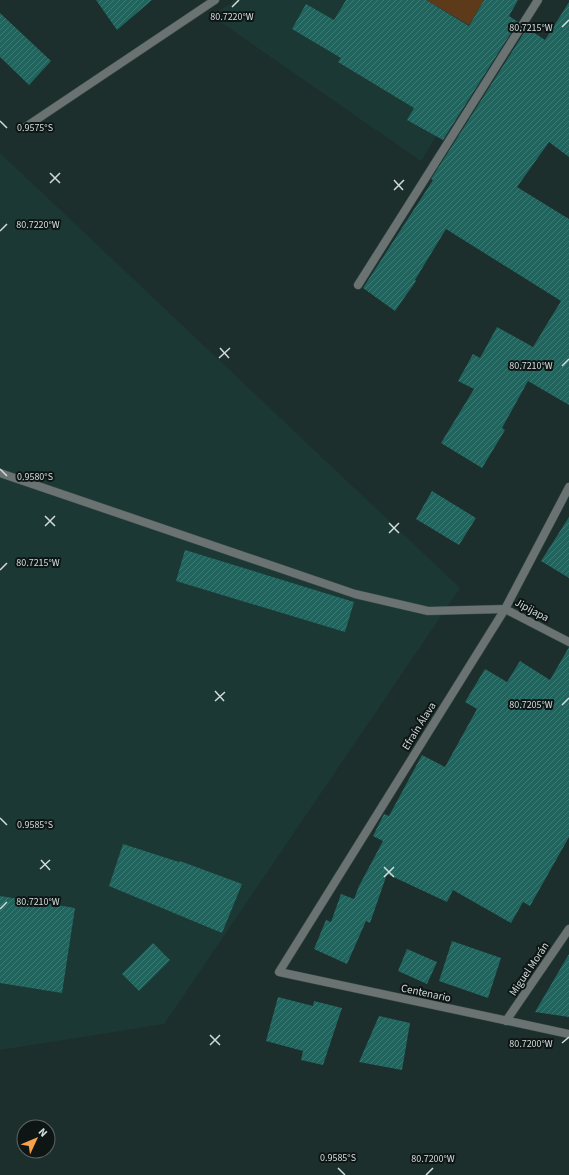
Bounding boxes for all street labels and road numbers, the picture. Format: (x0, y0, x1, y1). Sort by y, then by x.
street label: Jipijapa (512, 595, 552, 625)
street label: Efraín Álava (398, 699, 440, 753)
street label: Miguel Morán (506, 939, 552, 999)
street label: Centenario (400, 980, 452, 1006)

